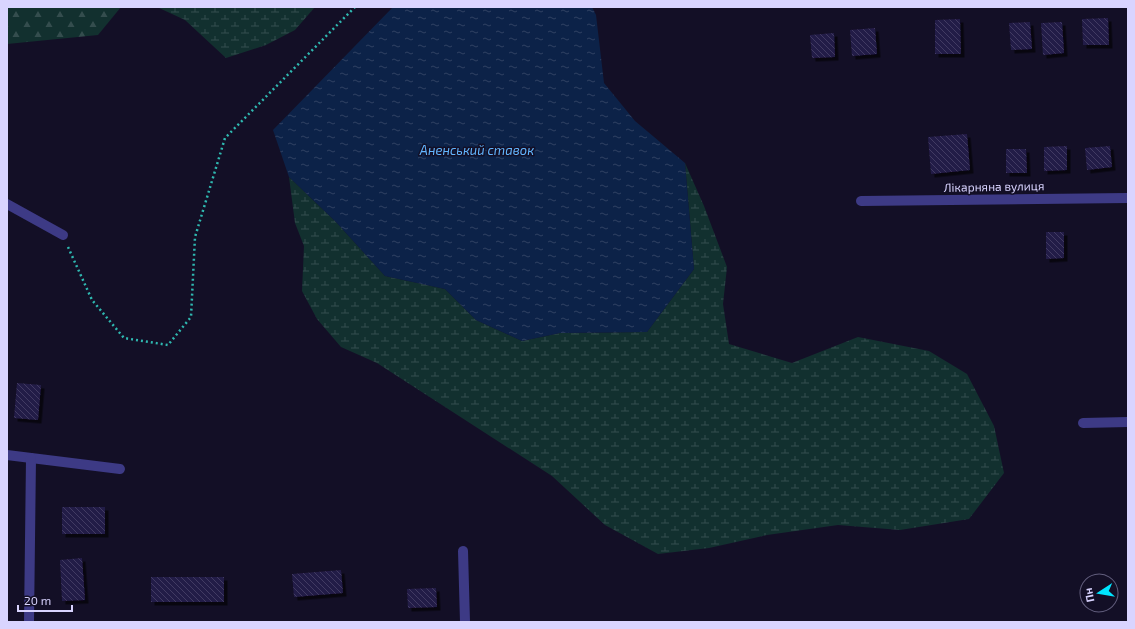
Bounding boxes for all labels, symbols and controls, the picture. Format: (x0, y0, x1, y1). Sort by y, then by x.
water label: Аненський ставок (419, 142, 534, 158)
street label: Лікарняна вулиця (944, 178, 1044, 195)
north arrow (1079, 573, 1119, 613)
scale bar (18, 587, 72, 613)
text: Пн (1081, 587, 1097, 604)
text: 20 m (24, 593, 51, 607)

